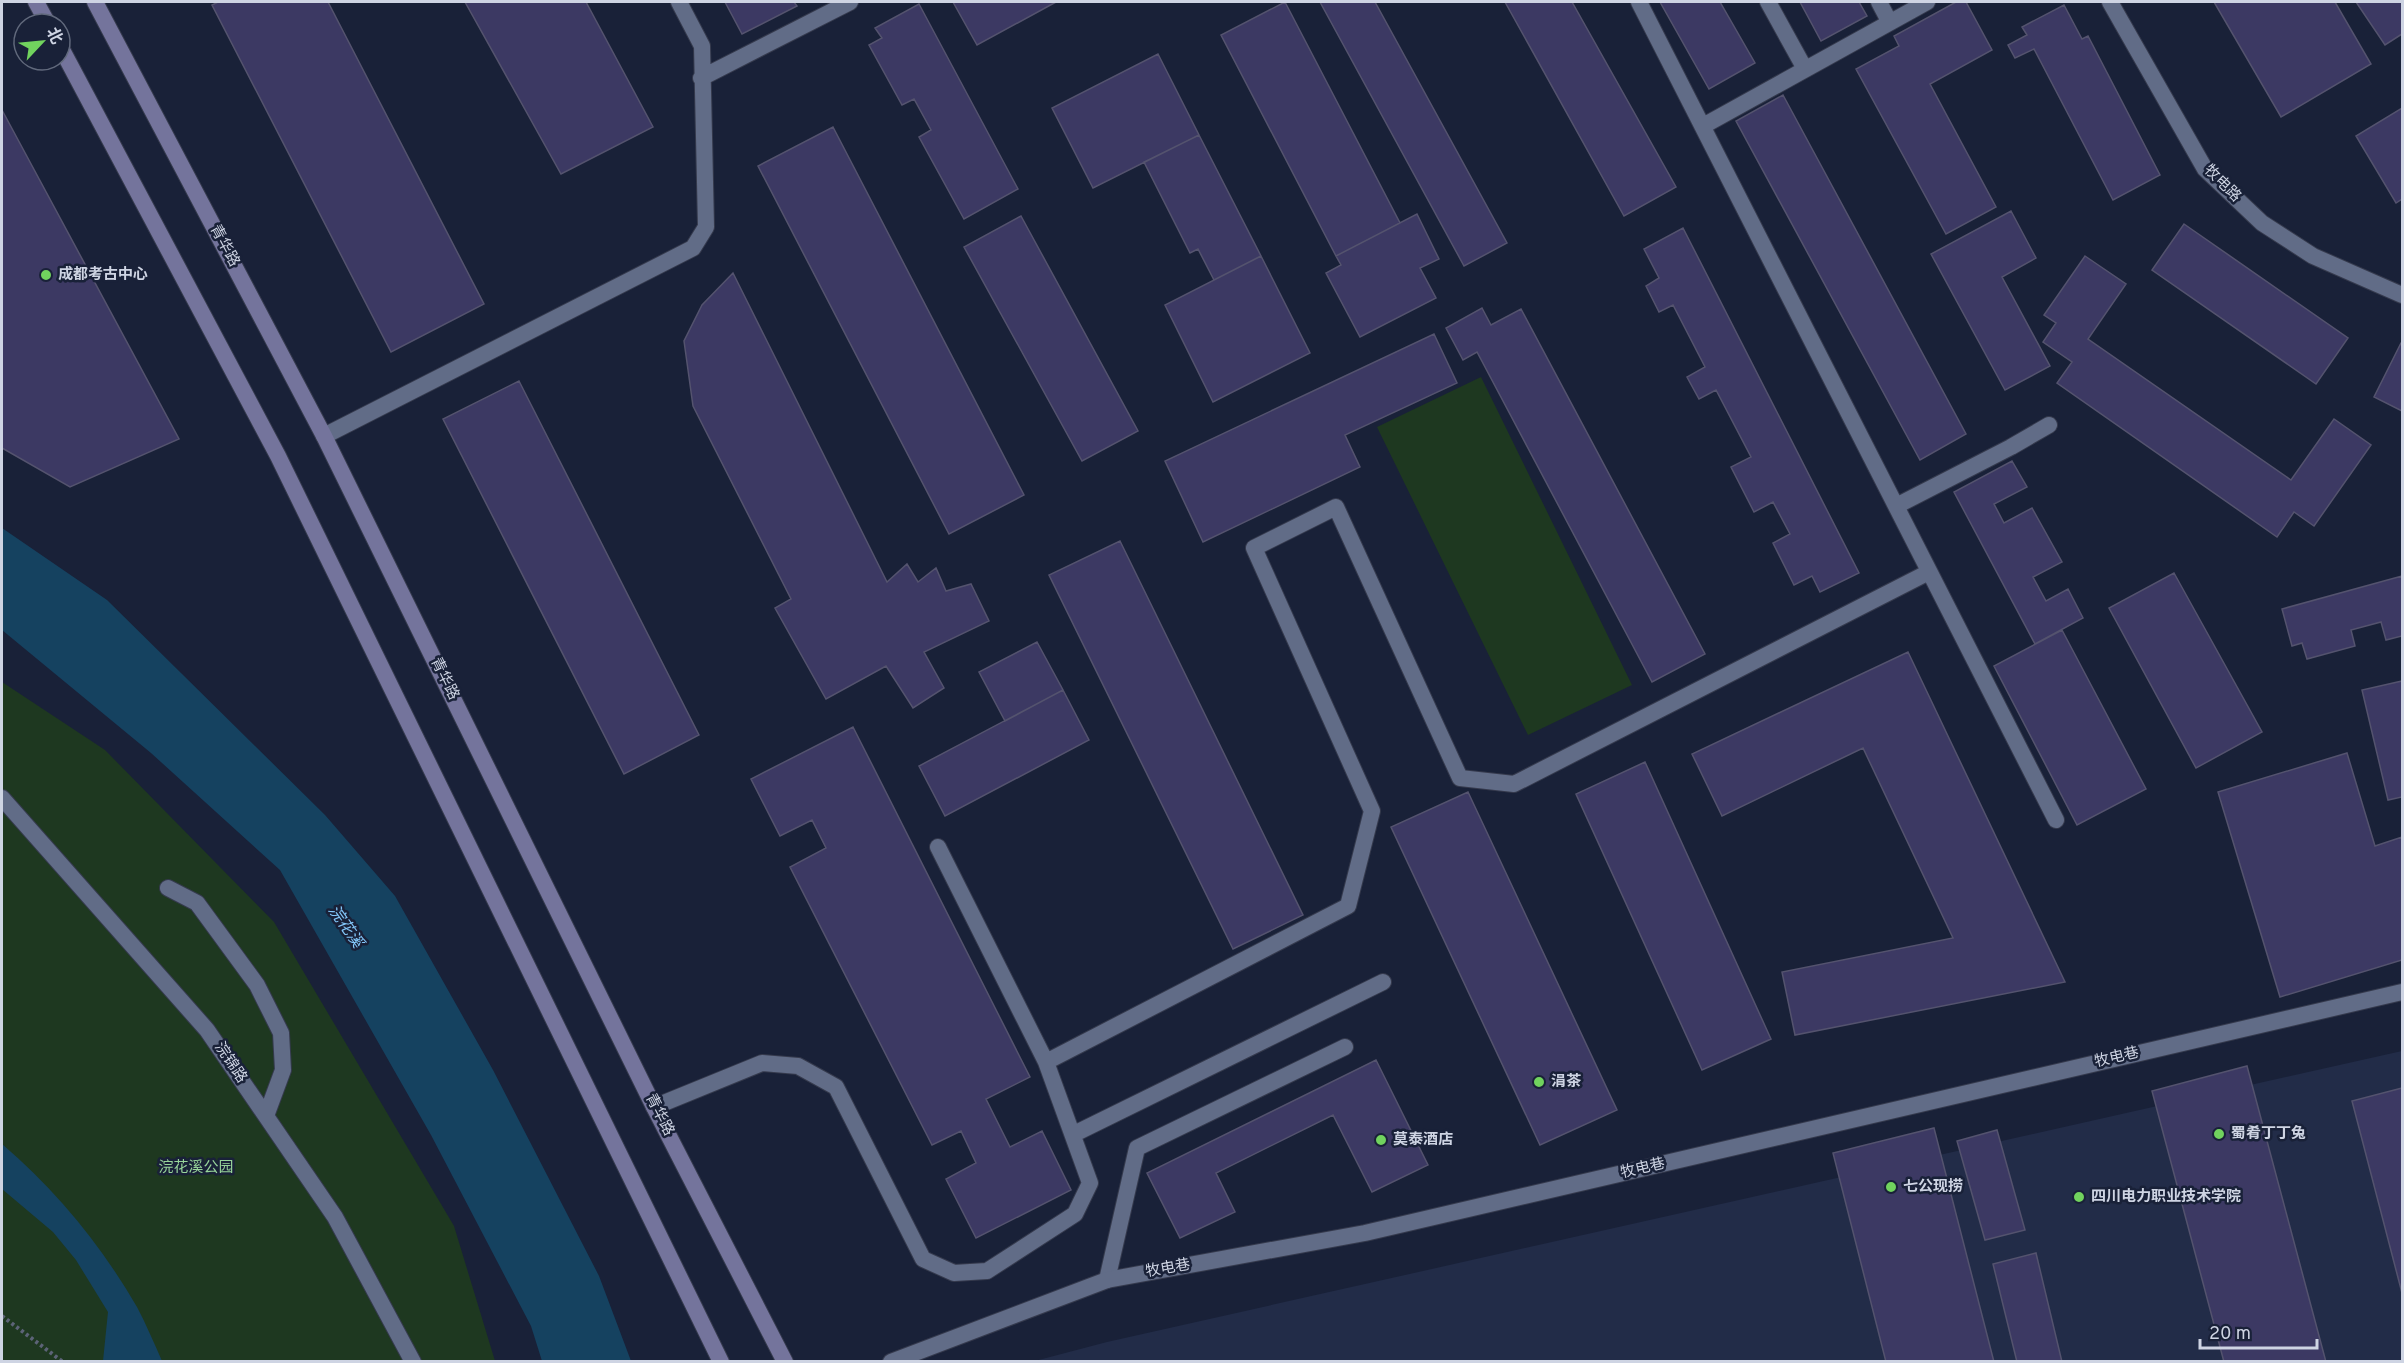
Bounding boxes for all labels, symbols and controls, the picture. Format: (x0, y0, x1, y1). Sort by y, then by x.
north arrow (12, 12, 72, 72)
text: 北 (41, 25, 66, 48)
street label: 牧电路 (2199, 161, 2245, 207)
street label: 青华路 (205, 221, 244, 270)
place label: 成都考古中心 (58, 265, 148, 285)
marker: 成都考古中心 (39, 268, 53, 282)
street label: 青华路 (426, 654, 463, 703)
water label: 浣花溪 (323, 902, 368, 954)
street label: 浣锦路 (210, 1039, 250, 1087)
street label: 牧电巷 (2093, 1043, 2141, 1072)
place label: 涓茶 (1551, 1073, 1582, 1092)
marker: 涓茶 (1532, 1075, 1546, 1089)
street label: 青华路 (640, 1090, 679, 1139)
place label: 蜀肴丁丁兔 (2231, 1125, 2306, 1144)
marker: 蜀肴丁丁兔 (2212, 1127, 2226, 1141)
place label: 莫泰酒店 (1393, 1131, 1453, 1150)
marker: 莫泰酒店 (1374, 1133, 1388, 1147)
street label: 牧电巷 (1619, 1154, 1667, 1183)
park label: 浣花溪公园 (158, 1159, 234, 1178)
place label: 七公现捞 (1903, 1178, 1963, 1197)
marker: 七公现捞 (1884, 1180, 1898, 1194)
place label: 四川电力职业技术学院 (2091, 1187, 2241, 1207)
marker: 四川电力职业技术学院 (2072, 1190, 2086, 1204)
street label: 牧电巷 (1144, 1255, 1192, 1282)
scale bar (2200, 1312, 2317, 1350)
text: 20 m (2209, 1323, 2251, 1346)

